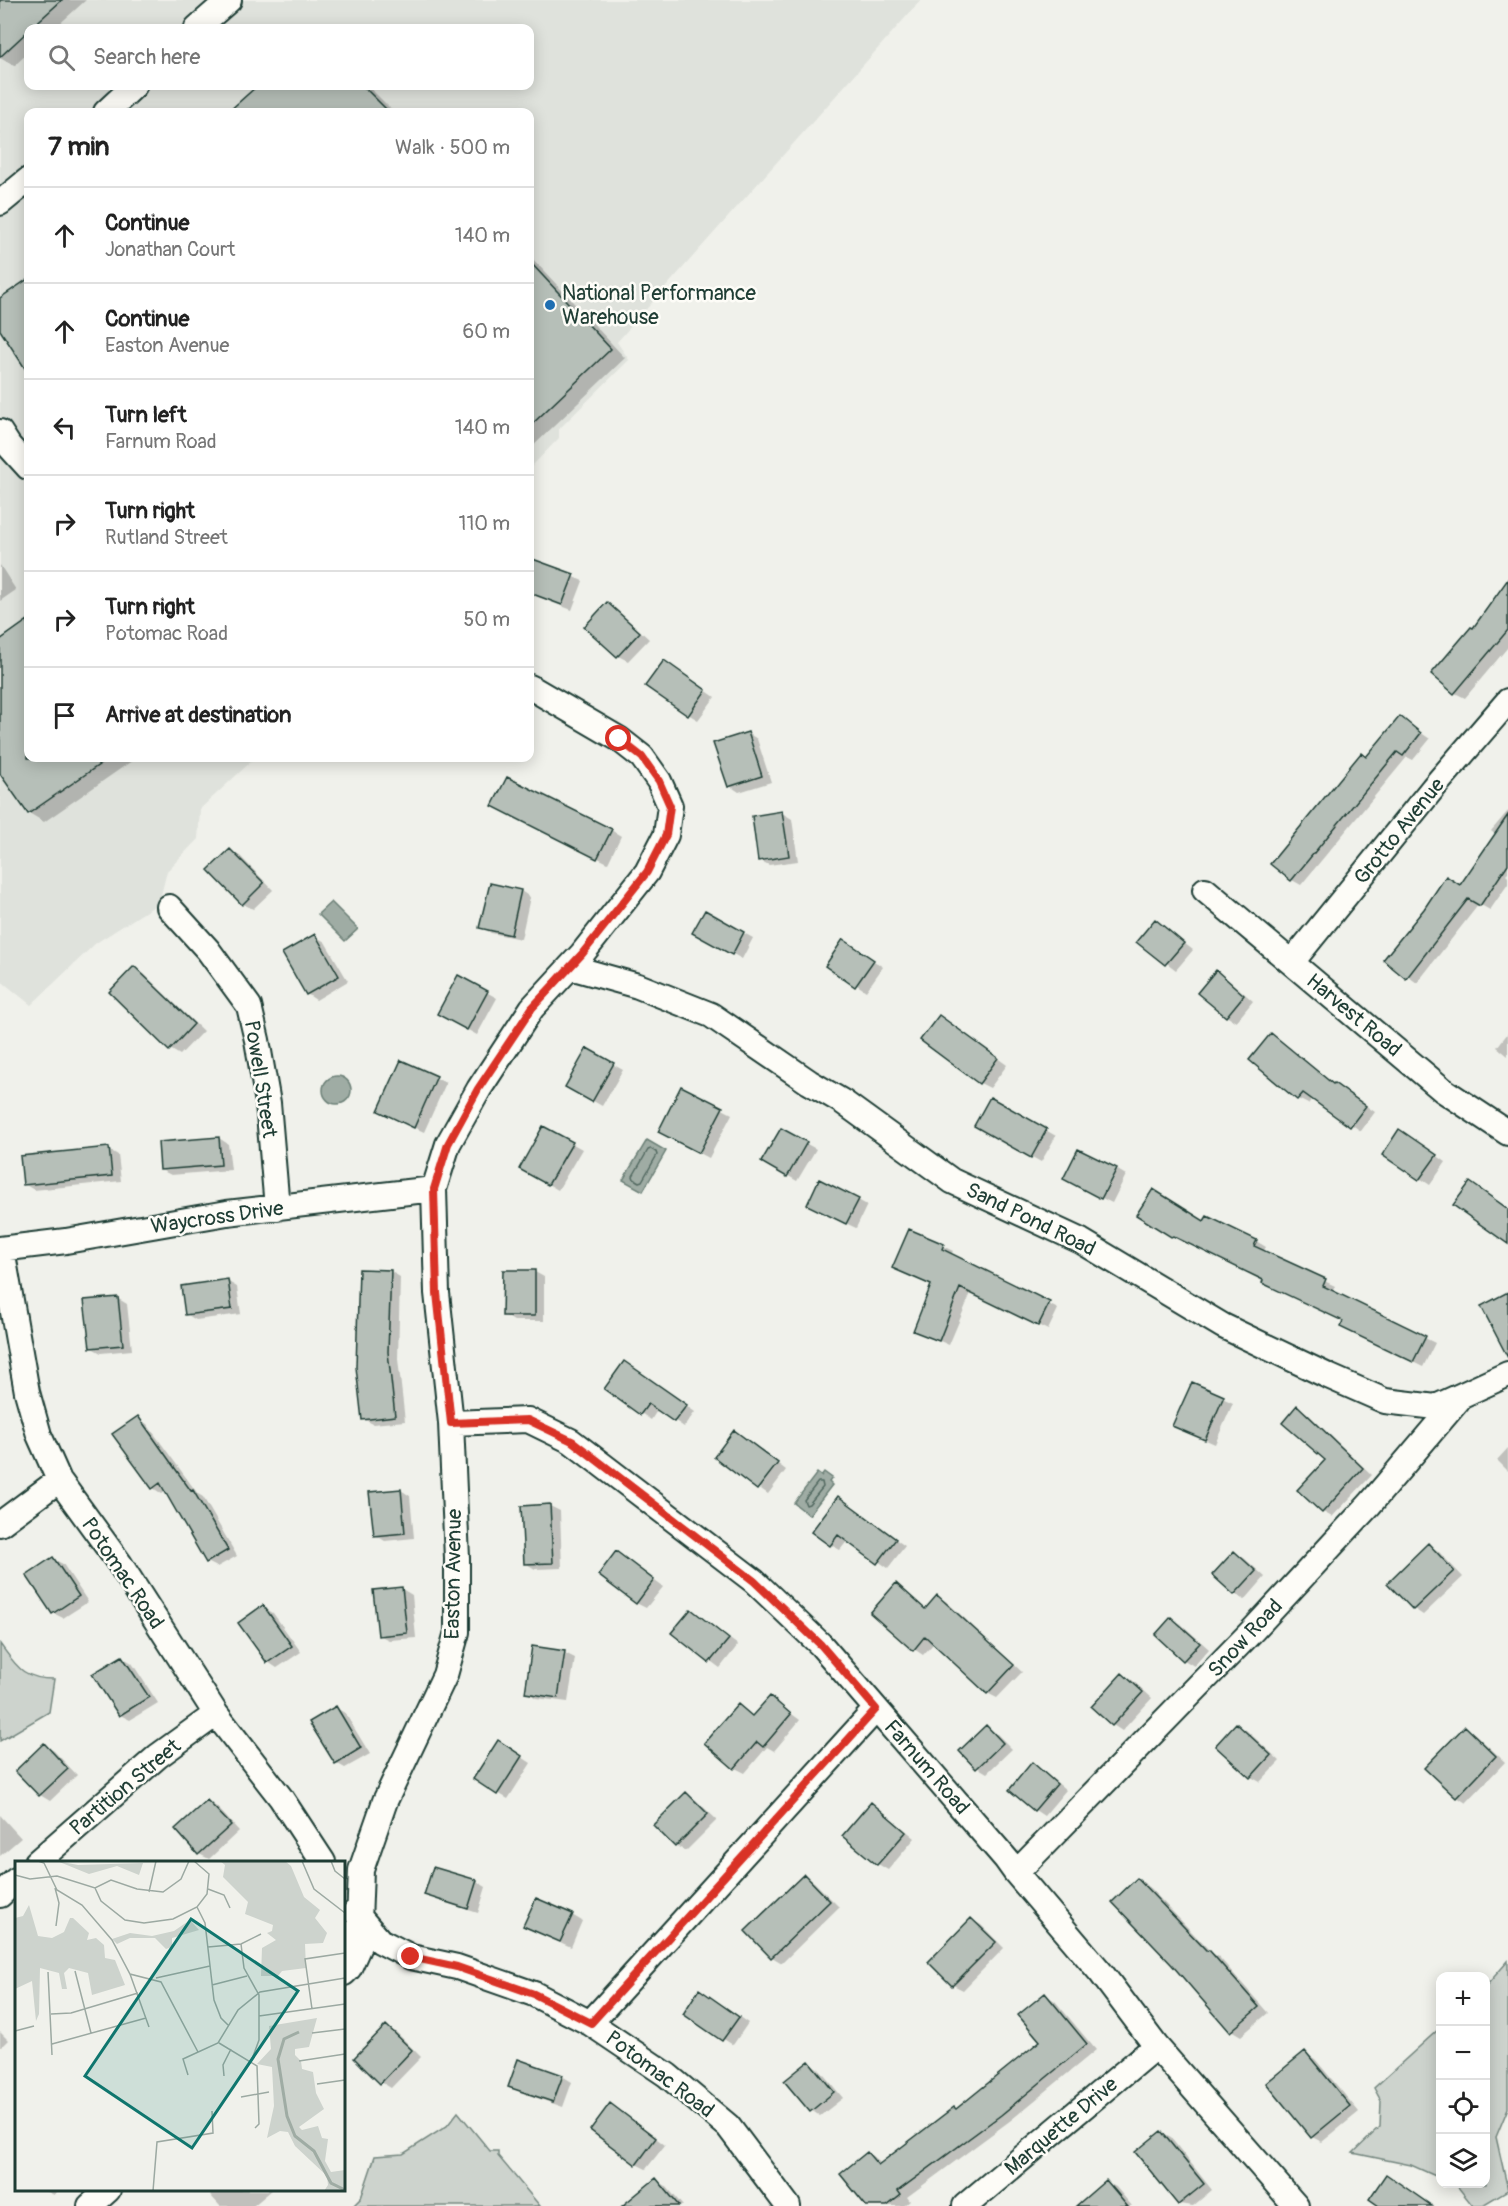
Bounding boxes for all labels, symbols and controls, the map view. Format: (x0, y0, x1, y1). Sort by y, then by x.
search box (24, 24, 534, 90)
icon: search (45, 41, 78, 74)
text: Search here (93, 43, 200, 71)
text: 7 min (48, 131, 110, 163)
text: Walk · 500 m (395, 135, 510, 160)
text: Continue (105, 209, 189, 237)
icon: ahead (48, 219, 81, 252)
text: 140 m (455, 223, 510, 248)
text: Jonathan Court (105, 237, 235, 262)
place label: National Performance Warehouse (562, 280, 757, 331)
marker: National Performance Warehouse (543, 298, 557, 312)
text: Continue (105, 305, 189, 333)
icon: ahead (48, 315, 81, 348)
text: 60 m (463, 319, 510, 344)
text: Easton Avenue (105, 333, 229, 358)
text: Turn left (105, 401, 187, 429)
icon: left (48, 411, 81, 444)
text: 140 m (455, 415, 510, 440)
text: Farnum Road (105, 429, 217, 454)
text: Turn right (105, 497, 195, 525)
icon: right (48, 507, 81, 540)
text: 110 m (459, 511, 510, 536)
text: Rutland Street (105, 525, 228, 550)
text: Turn right (105, 593, 195, 621)
icon: right (48, 603, 81, 636)
text: 50 m (463, 607, 510, 632)
text: Potomac Road (105, 621, 228, 646)
icon: arrive (48, 699, 81, 732)
text: Arrive at destination (105, 701, 291, 729)
route start (605, 725, 631, 751)
street label: Grotto Avenue (1348, 772, 1451, 890)
street label: Harvest Road (1300, 968, 1407, 1063)
street label: Powell Street (238, 1018, 283, 1140)
street label: Sand Pond Road (961, 1176, 1100, 1262)
street label: Waycross Drive (149, 1195, 286, 1240)
street label: Easton Avenue (439, 1508, 468, 1640)
street label: Potomac Road (75, 1512, 170, 1634)
street label: Snow Road (1202, 1593, 1289, 1683)
street label: Farnum Road (878, 1714, 975, 1820)
street label: Partition Street (64, 1733, 187, 1842)
inset map (15, 1861, 345, 2191)
route end (397, 1943, 423, 1969)
map controls (1436, 1972, 1490, 2188)
button: + (1436, 1972, 1490, 2026)
street label: Potomac Road (600, 2025, 719, 2124)
button: − (1436, 2026, 1490, 2080)
street label: Marquette Drive (999, 2071, 1124, 2182)
button: locate (1436, 2080, 1490, 2134)
button: layers (1436, 2134, 1490, 2188)

